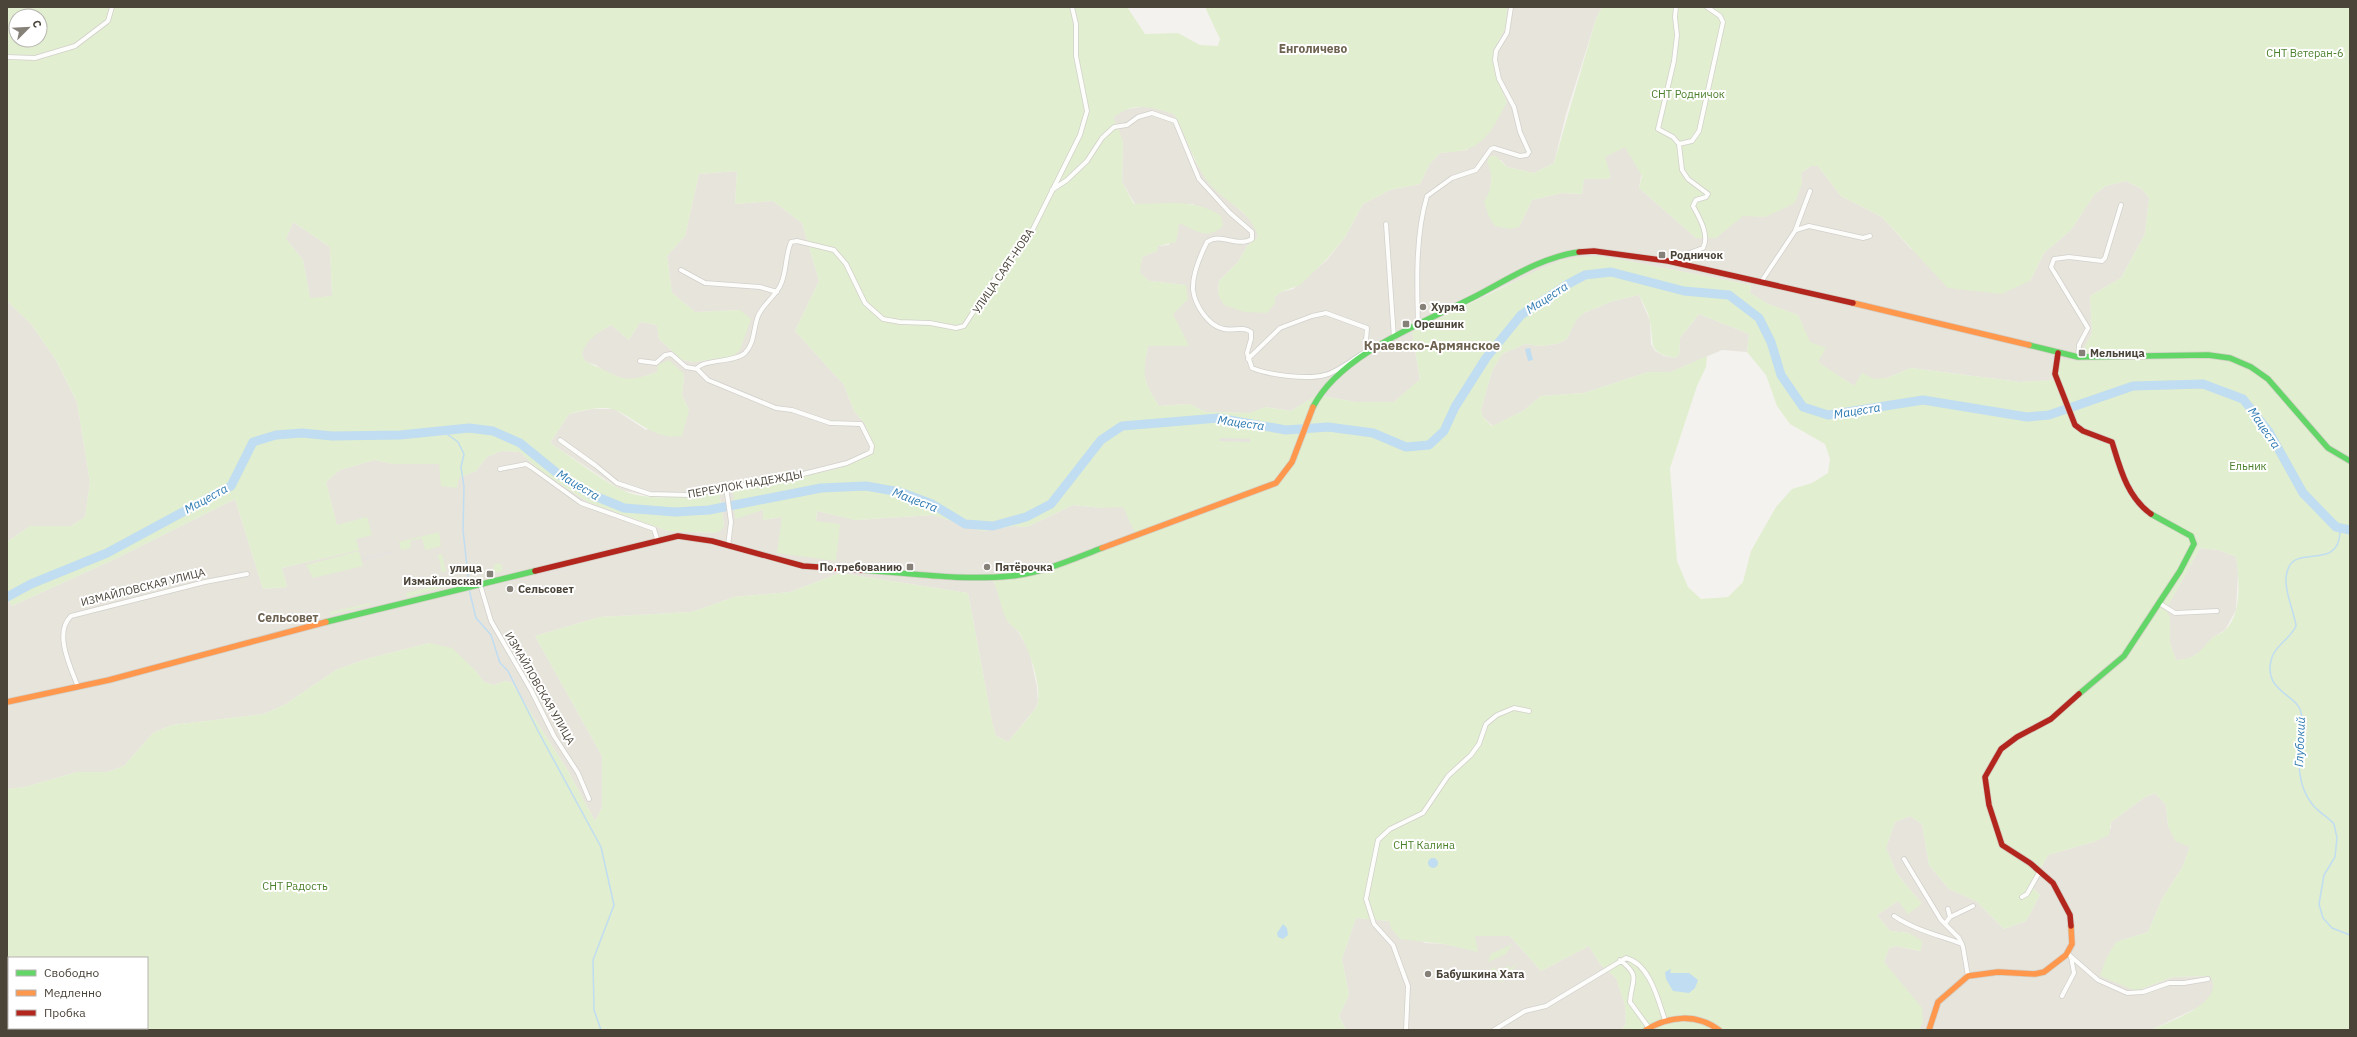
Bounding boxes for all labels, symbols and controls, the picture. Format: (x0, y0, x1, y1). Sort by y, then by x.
north arrow (8, 8, 48, 48)
text: С (29, 18, 45, 30)
district label: Енголичево (1279, 41, 1348, 56)
park label: СНТ Ветеран-6 (2266, 46, 2344, 60)
park label: СНТ Родничок (1651, 87, 1725, 101)
street label: УЛИЦА САЯТ-НОВА (969, 226, 1037, 316)
place label: Родничок (1670, 248, 1723, 262)
marker: Родничок (1657, 250, 1667, 260)
water label: Мацеста (1523, 278, 1571, 317)
place label: Хурма (1431, 300, 1465, 314)
marker: Хурма (1418, 302, 1428, 312)
place label: Орешник (1414, 317, 1464, 331)
marker: Орешник (1401, 319, 1411, 329)
district label: Краевско-Армянское (1364, 337, 1500, 354)
place label: Мельница (2090, 346, 2145, 360)
marker: Мельница (2077, 348, 2087, 358)
water label: Мацеста (1832, 399, 1881, 422)
water label: Мацеста (2245, 404, 2284, 451)
water label: Мацеста (1217, 412, 1265, 433)
park label: Ельник (2229, 459, 2267, 473)
water label: Мацеста (554, 466, 602, 503)
street label: ПЕРЕУЛОК НАДЕЖДЫ (687, 467, 803, 501)
water label: Мацеста (182, 481, 230, 517)
water label: Мацеста (890, 484, 940, 515)
place label: По требованию (820, 560, 902, 574)
place label: Пятёрочка (995, 560, 1053, 574)
place label: улица Измайловская (403, 561, 482, 588)
marker: По требованию (905, 562, 915, 572)
marker: Пятёрочка (982, 562, 992, 572)
street label: ИЗМАЙЛОВСКАЯ УЛИЦА (79, 565, 207, 609)
marker: улица Измайловская (485, 569, 495, 579)
place label: Сельсовет (518, 582, 574, 596)
marker: Сельсовет (505, 584, 515, 594)
district label: Сельсовет (258, 610, 319, 625)
street label: ИЗМАЙЛОВСКАЯ УЛИЦА (502, 629, 578, 747)
water label: Глубокий (2291, 716, 2308, 767)
park label: СНТ Калина (1393, 838, 1455, 852)
park label: СНТ Радость (262, 879, 328, 893)
legend (8, 957, 148, 1029)
text: Свободно (44, 965, 100, 980)
place label: Бабушкина Хата (1436, 967, 1525, 981)
marker: Бабушкина Хата (1423, 969, 1433, 979)
text: Медленно (44, 985, 102, 1000)
text: Пробка (44, 1005, 86, 1020)

